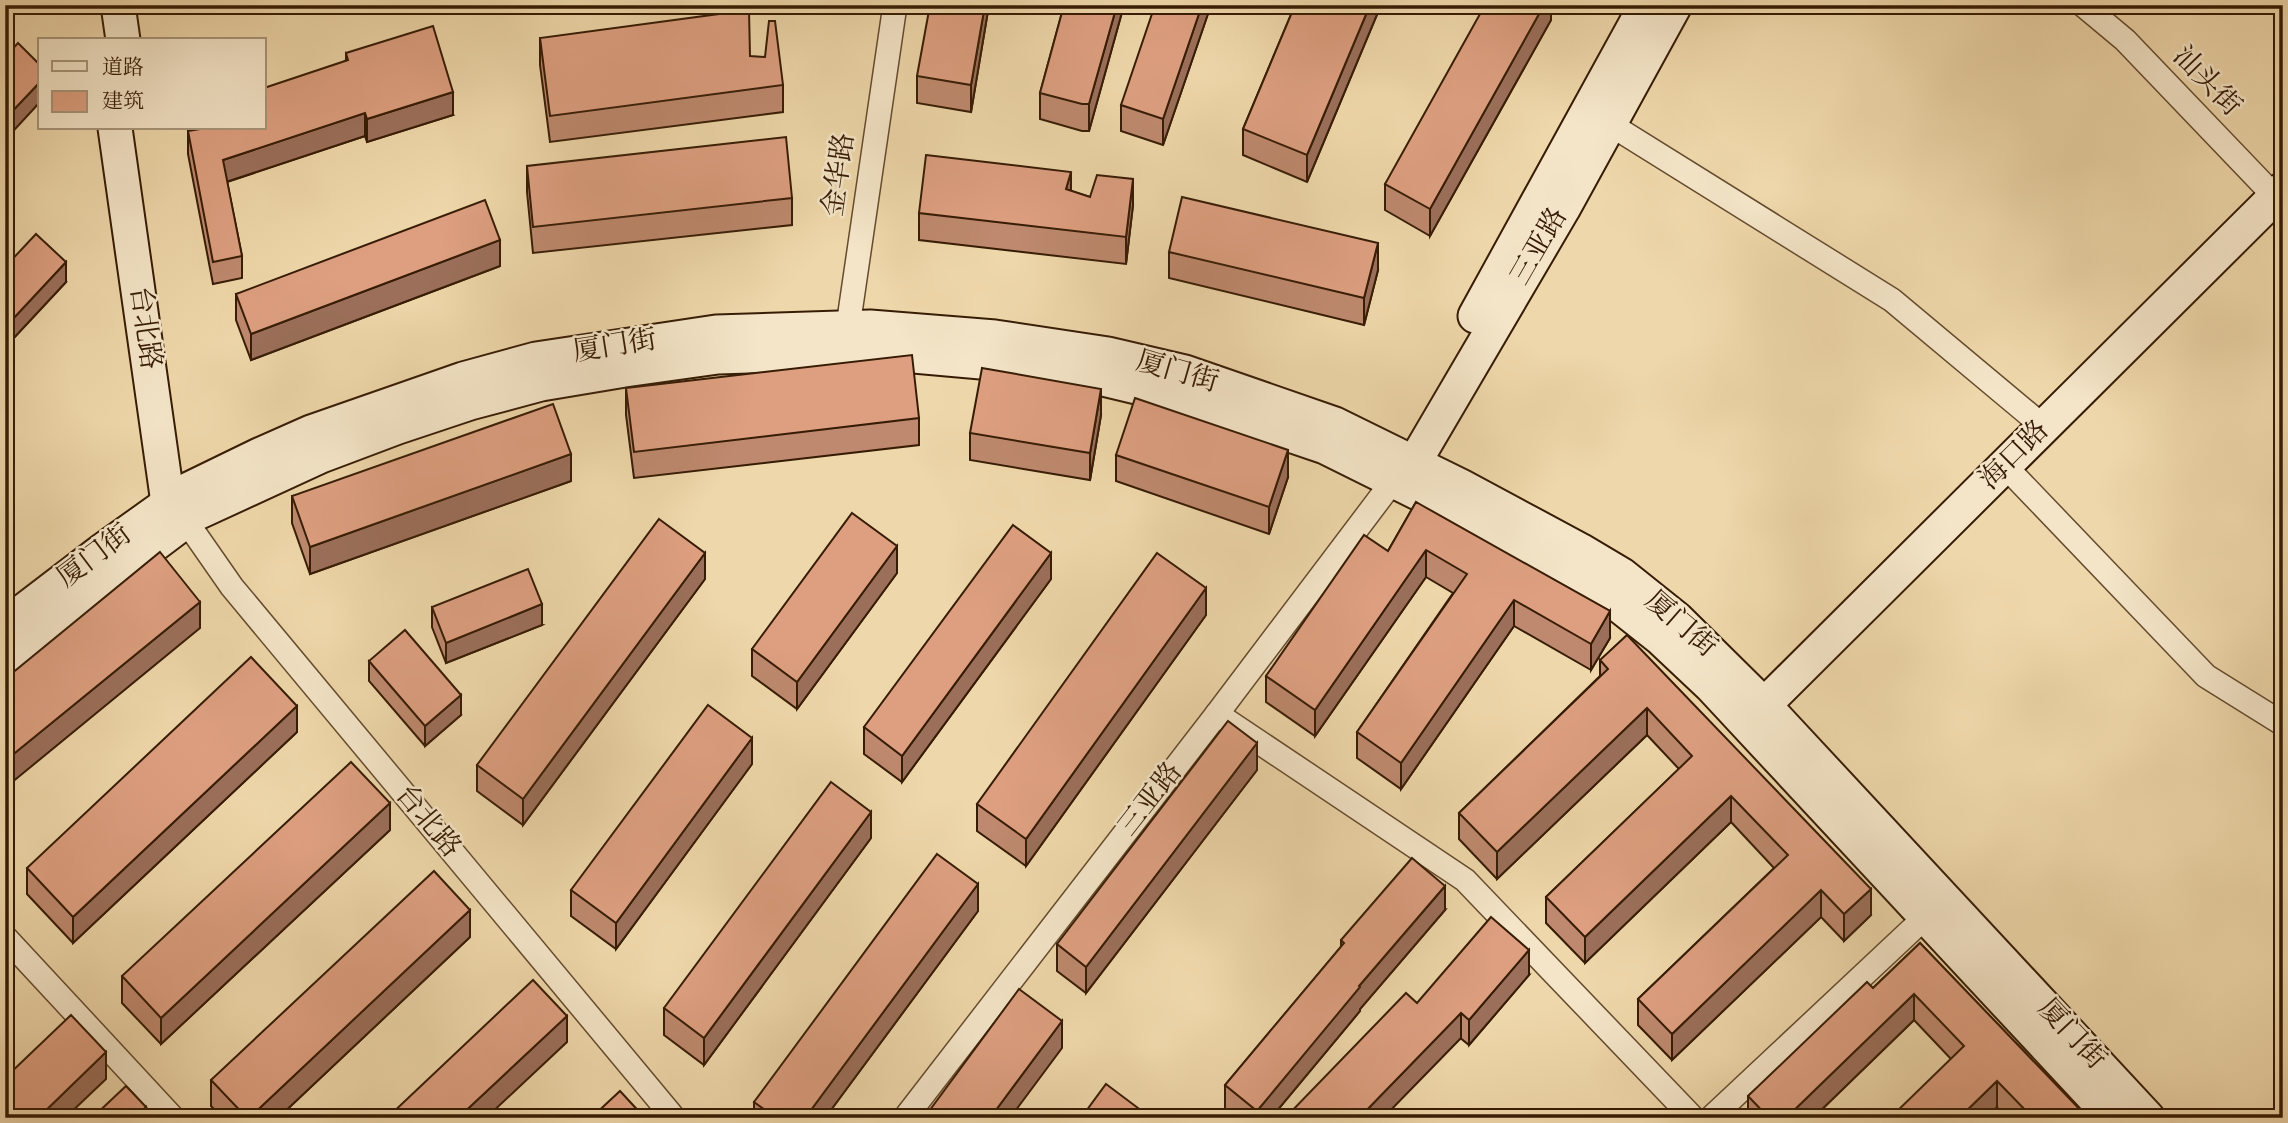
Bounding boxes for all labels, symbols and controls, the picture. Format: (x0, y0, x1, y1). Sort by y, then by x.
legend (38, 38, 266, 130)
street label: 汕头街 (2167, 40, 2247, 122)
text: 道路 (102, 56, 144, 79)
text: 建筑 (102, 90, 144, 113)
street label: 金华路 (817, 131, 860, 219)
street label: 三亚路 (1504, 202, 1573, 290)
street label: 台北路 (124, 284, 167, 372)
street label: 厦门街 (571, 324, 659, 367)
street label: 厦门街 (1133, 345, 1222, 398)
street label: 海口路 (1973, 414, 2055, 496)
street label: 厦门街 (51, 518, 137, 593)
street label: 厦门街 (1639, 585, 1723, 663)
street label: 三亚路 (1112, 756, 1188, 842)
street label: 台北路 (389, 779, 467, 863)
street label: 厦门街 (2032, 993, 2112, 1075)

